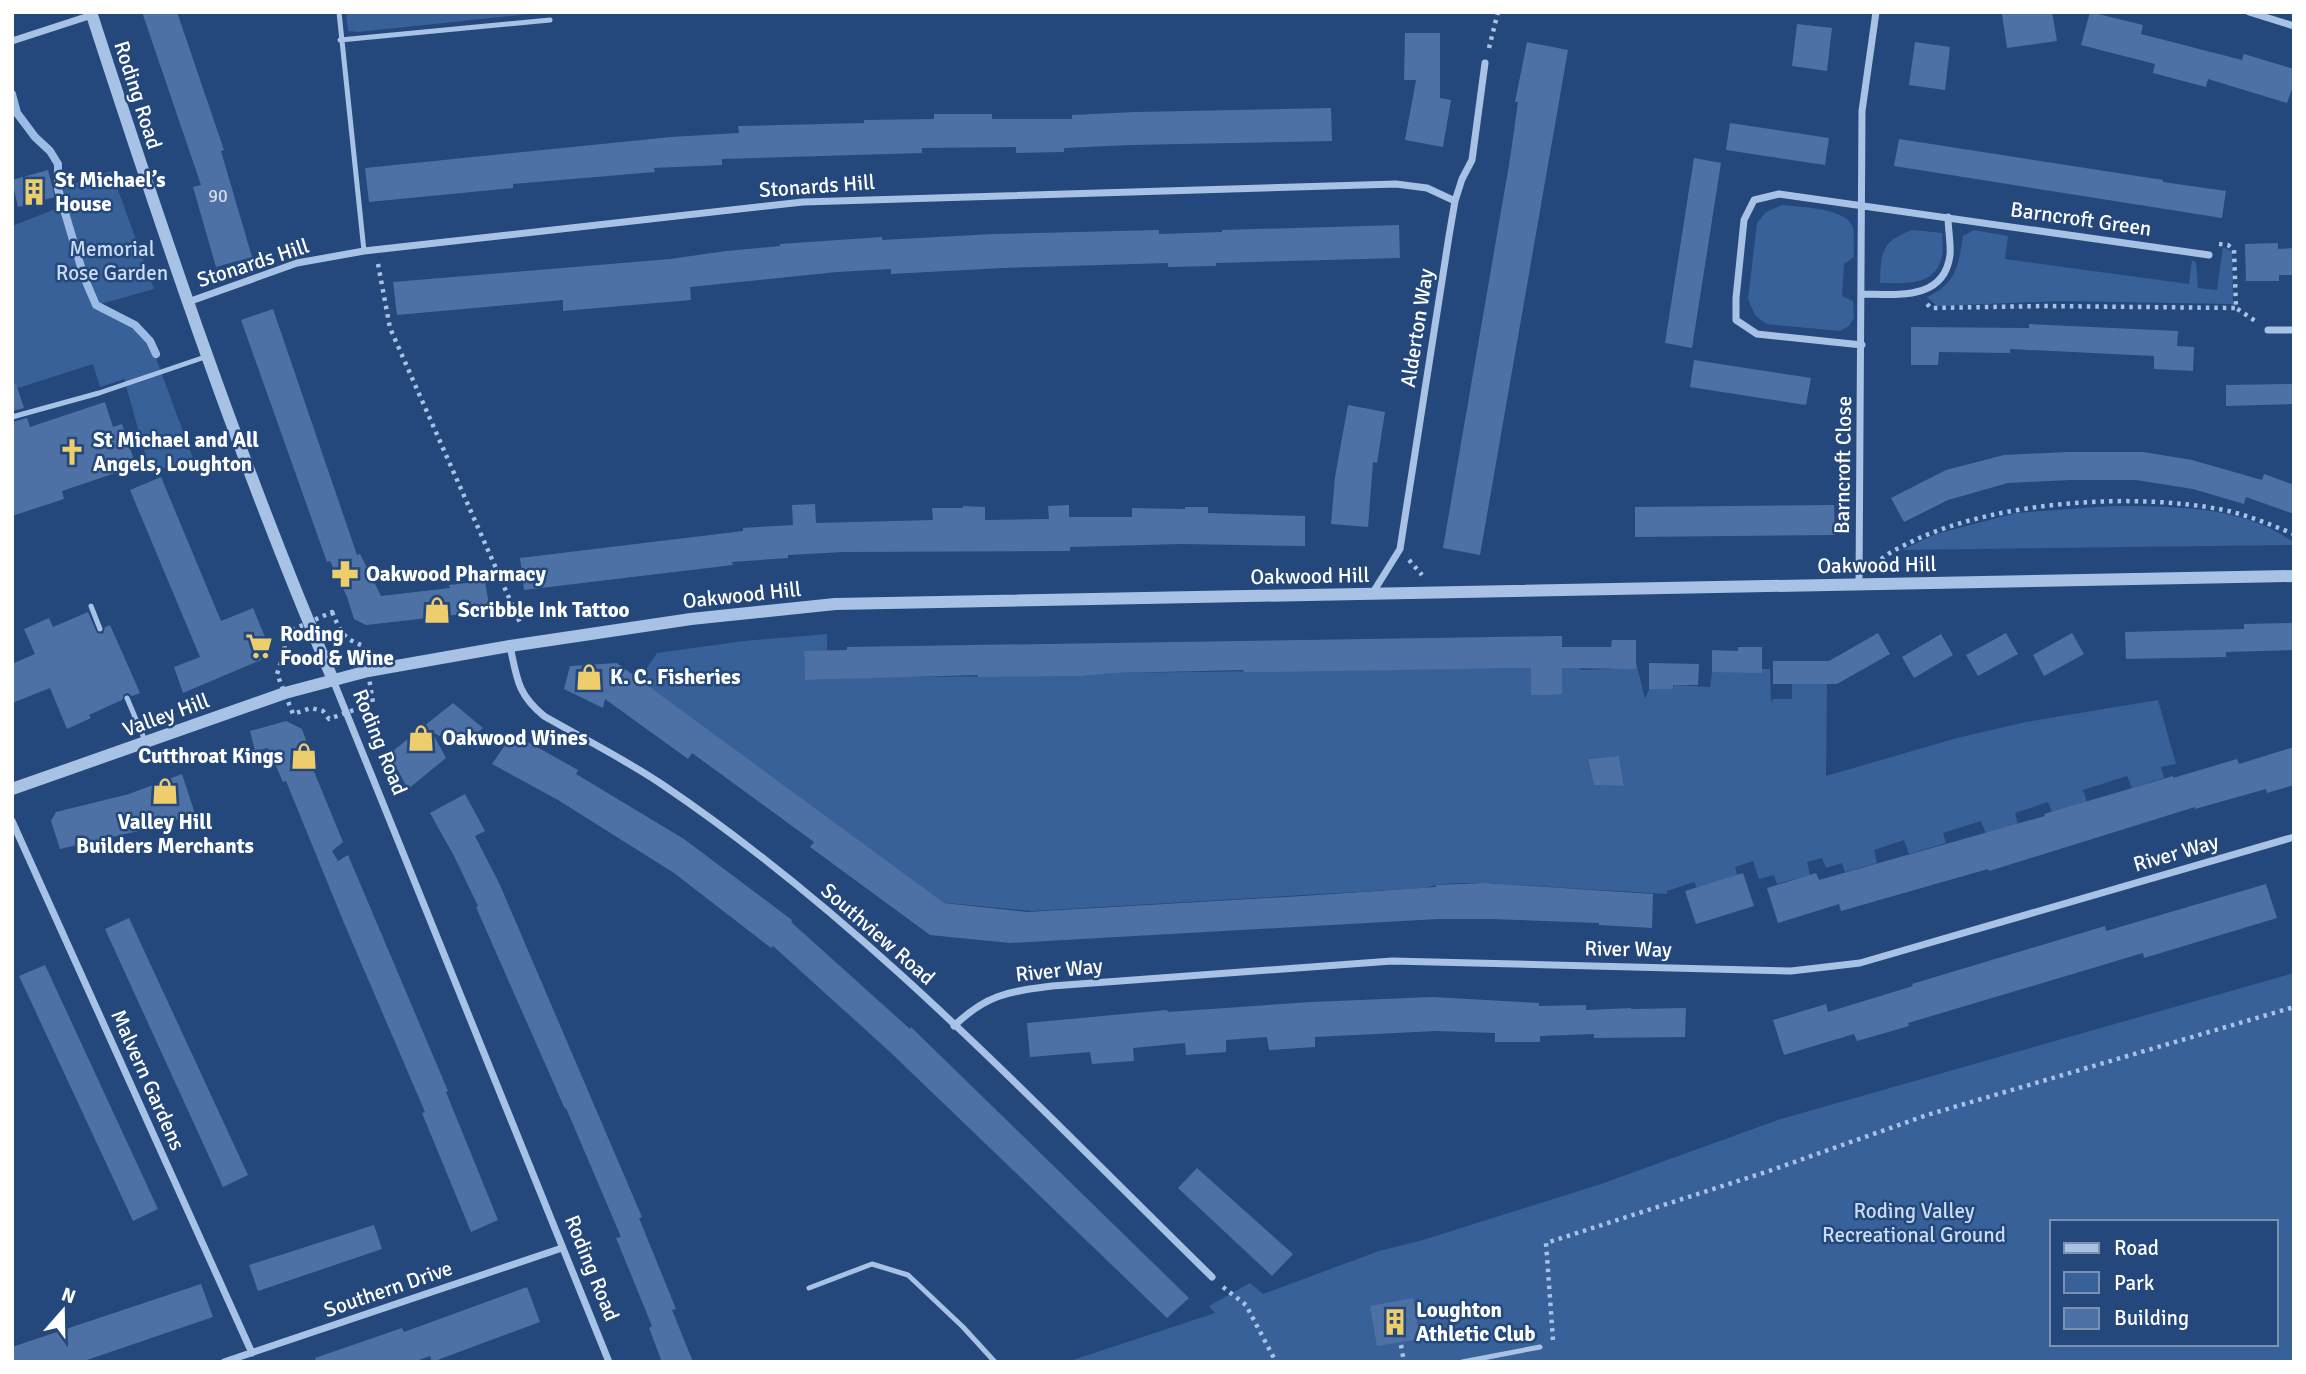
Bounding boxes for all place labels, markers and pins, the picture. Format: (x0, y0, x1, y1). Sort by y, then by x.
place label: St Michael’s House (55, 167, 166, 217)
building icon: St Michael’s House (19, 177, 49, 207)
place label: St Michael and All Angels, Loughton (93, 427, 259, 477)
church icon: St Michael and All Angels, Loughton (57, 437, 87, 467)
pharmacy icon: Oakwood Pharmacy (330, 559, 360, 589)
place label: Oakwood Pharmacy (366, 561, 547, 587)
shop icon: Scribble Ink Tattoo (422, 595, 452, 625)
place label: Scribble Ink Tattoo (458, 597, 630, 623)
place label: Roding Food & Wine (280, 621, 394, 671)
supermarket icon: Roding Food & Wine (244, 631, 274, 661)
shop icon: K. C. Fisheries (574, 662, 604, 692)
place label: K. C. Fisheries (610, 664, 740, 690)
shop icon: Oakwood Wines (406, 723, 436, 753)
place label: Oakwood Wines (442, 725, 588, 751)
shop icon: Cutthroat Kings (289, 741, 319, 771)
place label: Cutthroat Kings (138, 743, 283, 769)
shop icon: Valley Hill Builders Merchants (150, 776, 180, 806)
place label: Valley Hill Builders Merchants (76, 809, 254, 859)
place label: Loughton Athletic Club (1416, 1297, 1536, 1347)
building icon: Loughton Athletic Club (1380, 1307, 1410, 1337)

